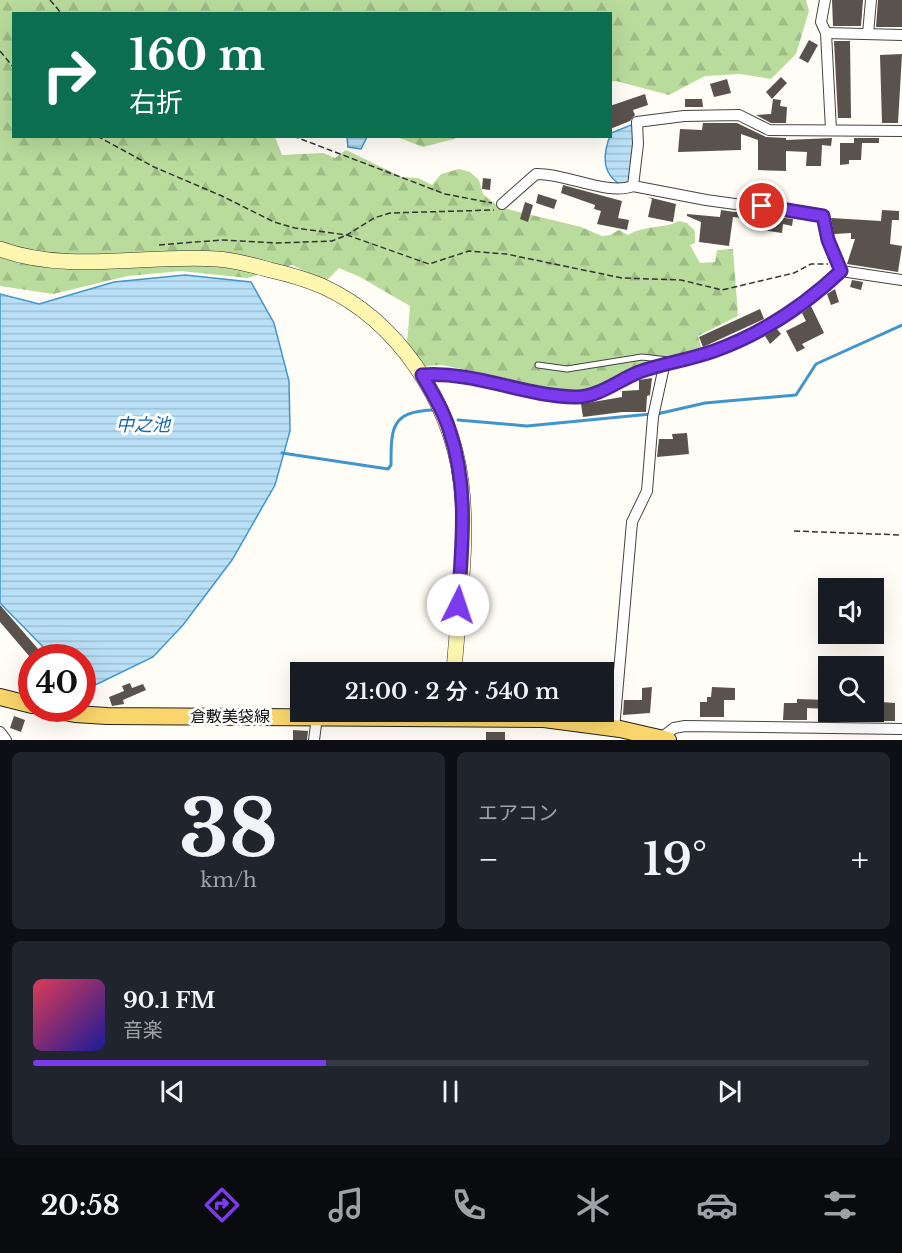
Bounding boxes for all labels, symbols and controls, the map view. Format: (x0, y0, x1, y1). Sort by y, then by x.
text: 160 m (129, 29, 265, 81)
icon: right (30, 36, 108, 114)
text: 右折 (129, 86, 183, 119)
pin (736, 180, 787, 231)
icon: arrive (745, 189, 778, 222)
water label: 中之池 (116, 414, 172, 436)
position arrow (426, 573, 490, 637)
map controls (818, 578, 884, 722)
button: sound (818, 578, 884, 644)
speed limit sign: 40 (18, 644, 96, 722)
button: search (818, 656, 884, 722)
text: 21:00 · 2 分 · 540 m (345, 678, 559, 705)
street label: 倉敷美袋線 (190, 706, 270, 726)
text: 38 (179, 780, 278, 877)
text: エアコン (478, 801, 558, 825)
text: 19° (642, 831, 707, 887)
text: − (478, 839, 499, 880)
text: + (851, 839, 869, 880)
text: km/h (200, 868, 257, 892)
text: 90.1 FM (123, 987, 216, 1014)
text: 音楽 (123, 1018, 163, 1042)
icon: previous (156, 1075, 189, 1108)
icon: pause (434, 1075, 467, 1108)
icon: next (713, 1075, 746, 1108)
icon: directions (201, 1184, 243, 1226)
icon: music (325, 1184, 367, 1226)
icon: phone (448, 1184, 490, 1226)
icon: climate (572, 1184, 614, 1226)
icon: car (696, 1184, 738, 1226)
icon: filters (819, 1184, 861, 1226)
text: 20:58 (41, 1189, 120, 1222)

